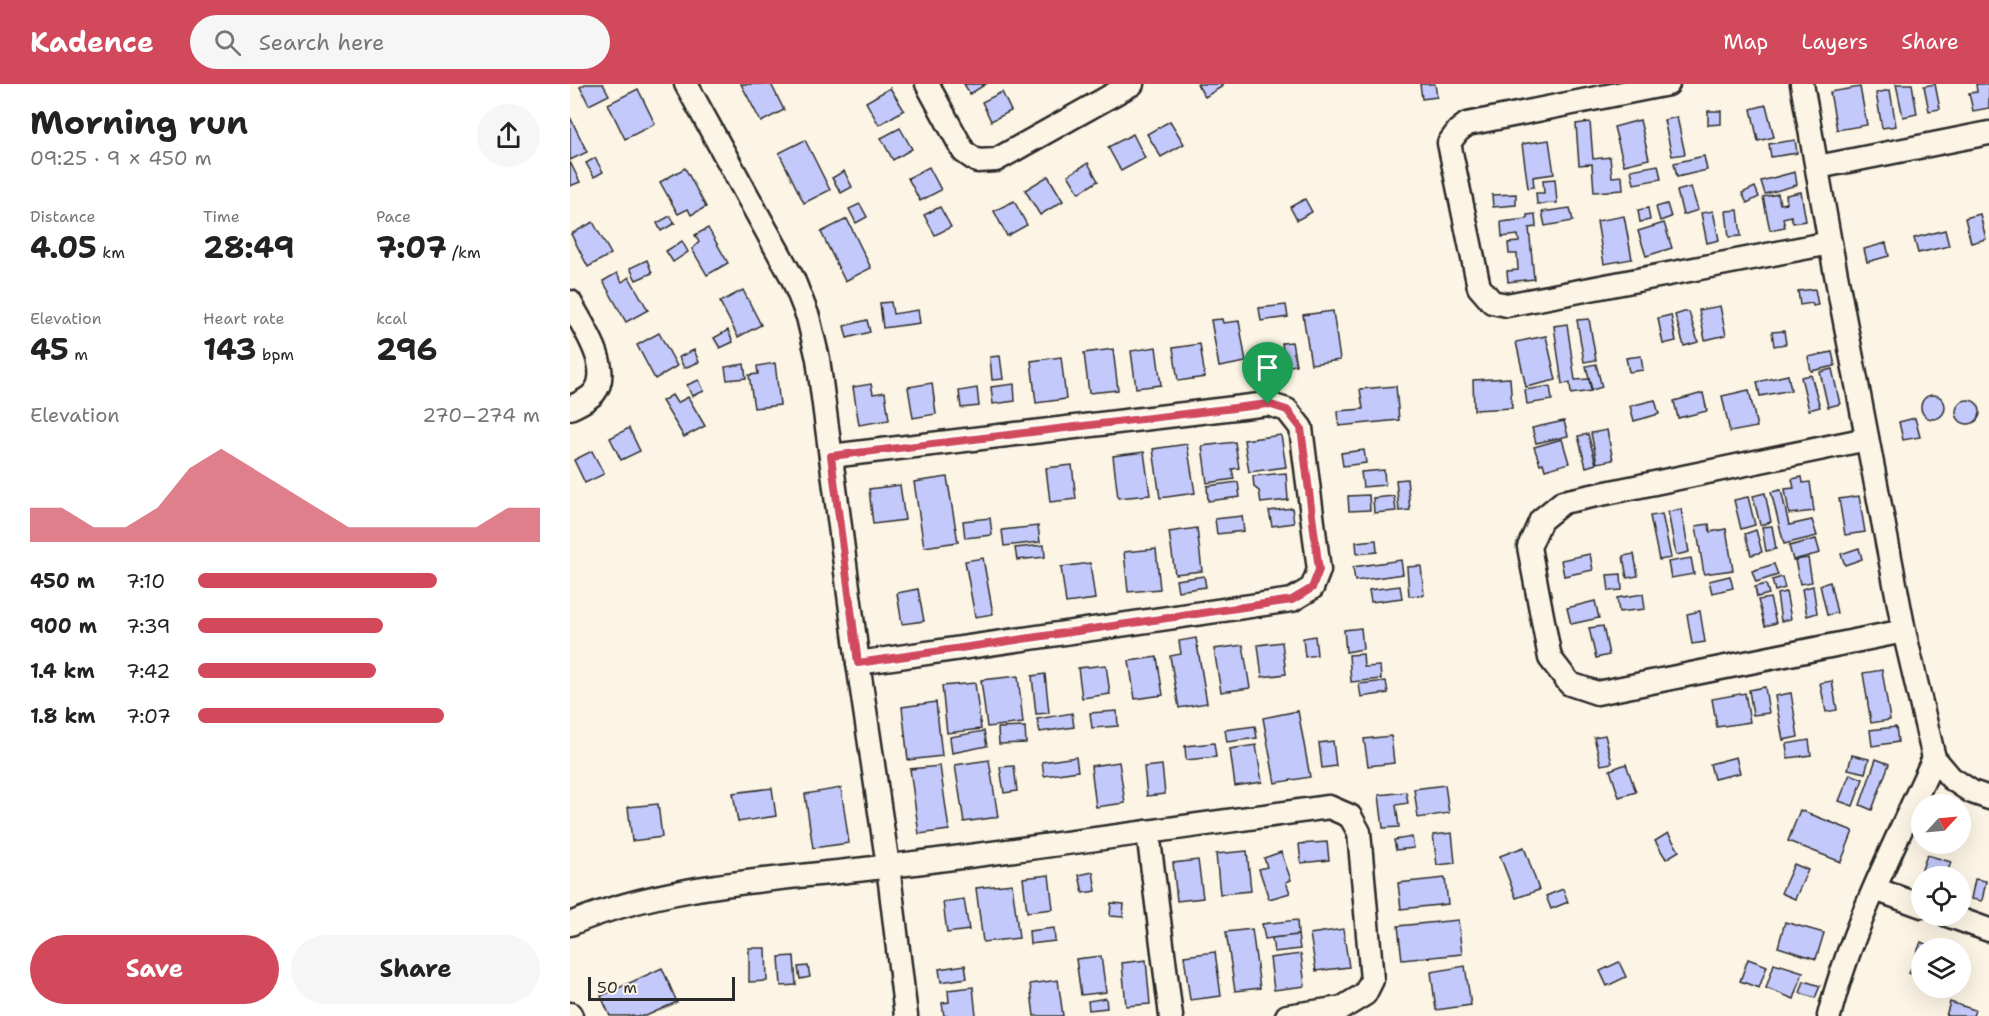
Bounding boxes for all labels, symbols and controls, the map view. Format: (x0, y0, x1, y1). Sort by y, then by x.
search box (190, 15, 610, 69)
text: Kadence (30, 23, 154, 61)
icon: search (211, 26, 244, 59)
text: Search here (259, 28, 385, 57)
text: Map (1723, 28, 1768, 56)
text: Layers (1801, 28, 1868, 56)
text: Share (1901, 28, 1959, 56)
text: Morning run (30, 100, 248, 145)
button: share (477, 104, 540, 167)
text: 09:25 · 9 × 450 m (30, 145, 212, 171)
text: Distance (30, 206, 96, 227)
text: Time (203, 206, 240, 227)
text: Pace (376, 206, 411, 227)
text: 4.05 (30, 227, 97, 268)
text: 28:49 (203, 227, 294, 268)
text: 7:07 (376, 227, 447, 268)
text: km (97, 242, 125, 263)
text: /km (447, 242, 481, 263)
text: Elevation (30, 308, 102, 329)
text: Heart rate (203, 308, 285, 329)
text: kcal (376, 308, 407, 329)
text: 45 (30, 329, 69, 370)
text: 143 (203, 329, 257, 370)
text: 296 (376, 329, 438, 370)
pin (1242, 342, 1293, 404)
text: m (69, 344, 88, 365)
text: bpm (257, 344, 294, 365)
icon: arrive (1251, 351, 1284, 384)
text: Elevation (30, 402, 120, 428)
text: 270–274 m (422, 402, 540, 428)
text: 450 m (30, 568, 95, 594)
text: 7:10 (126, 568, 165, 594)
text: 900 m (30, 613, 97, 639)
text: 7:39 (126, 613, 171, 639)
text: 1.4 km (30, 658, 95, 684)
text: 7:42 (126, 658, 170, 684)
text: 1.8 km (30, 703, 96, 729)
text: 7:07 (126, 703, 171, 729)
north arrow (1911, 794, 1971, 854)
map controls (1911, 794, 1971, 998)
button: locate (1911, 866, 1971, 926)
button: Save (30, 935, 279, 1004)
button: Share (291, 935, 540, 1004)
button: layers (1911, 938, 1971, 998)
scale bar (588, 974, 735, 1002)
text: 50 m (597, 977, 637, 998)

